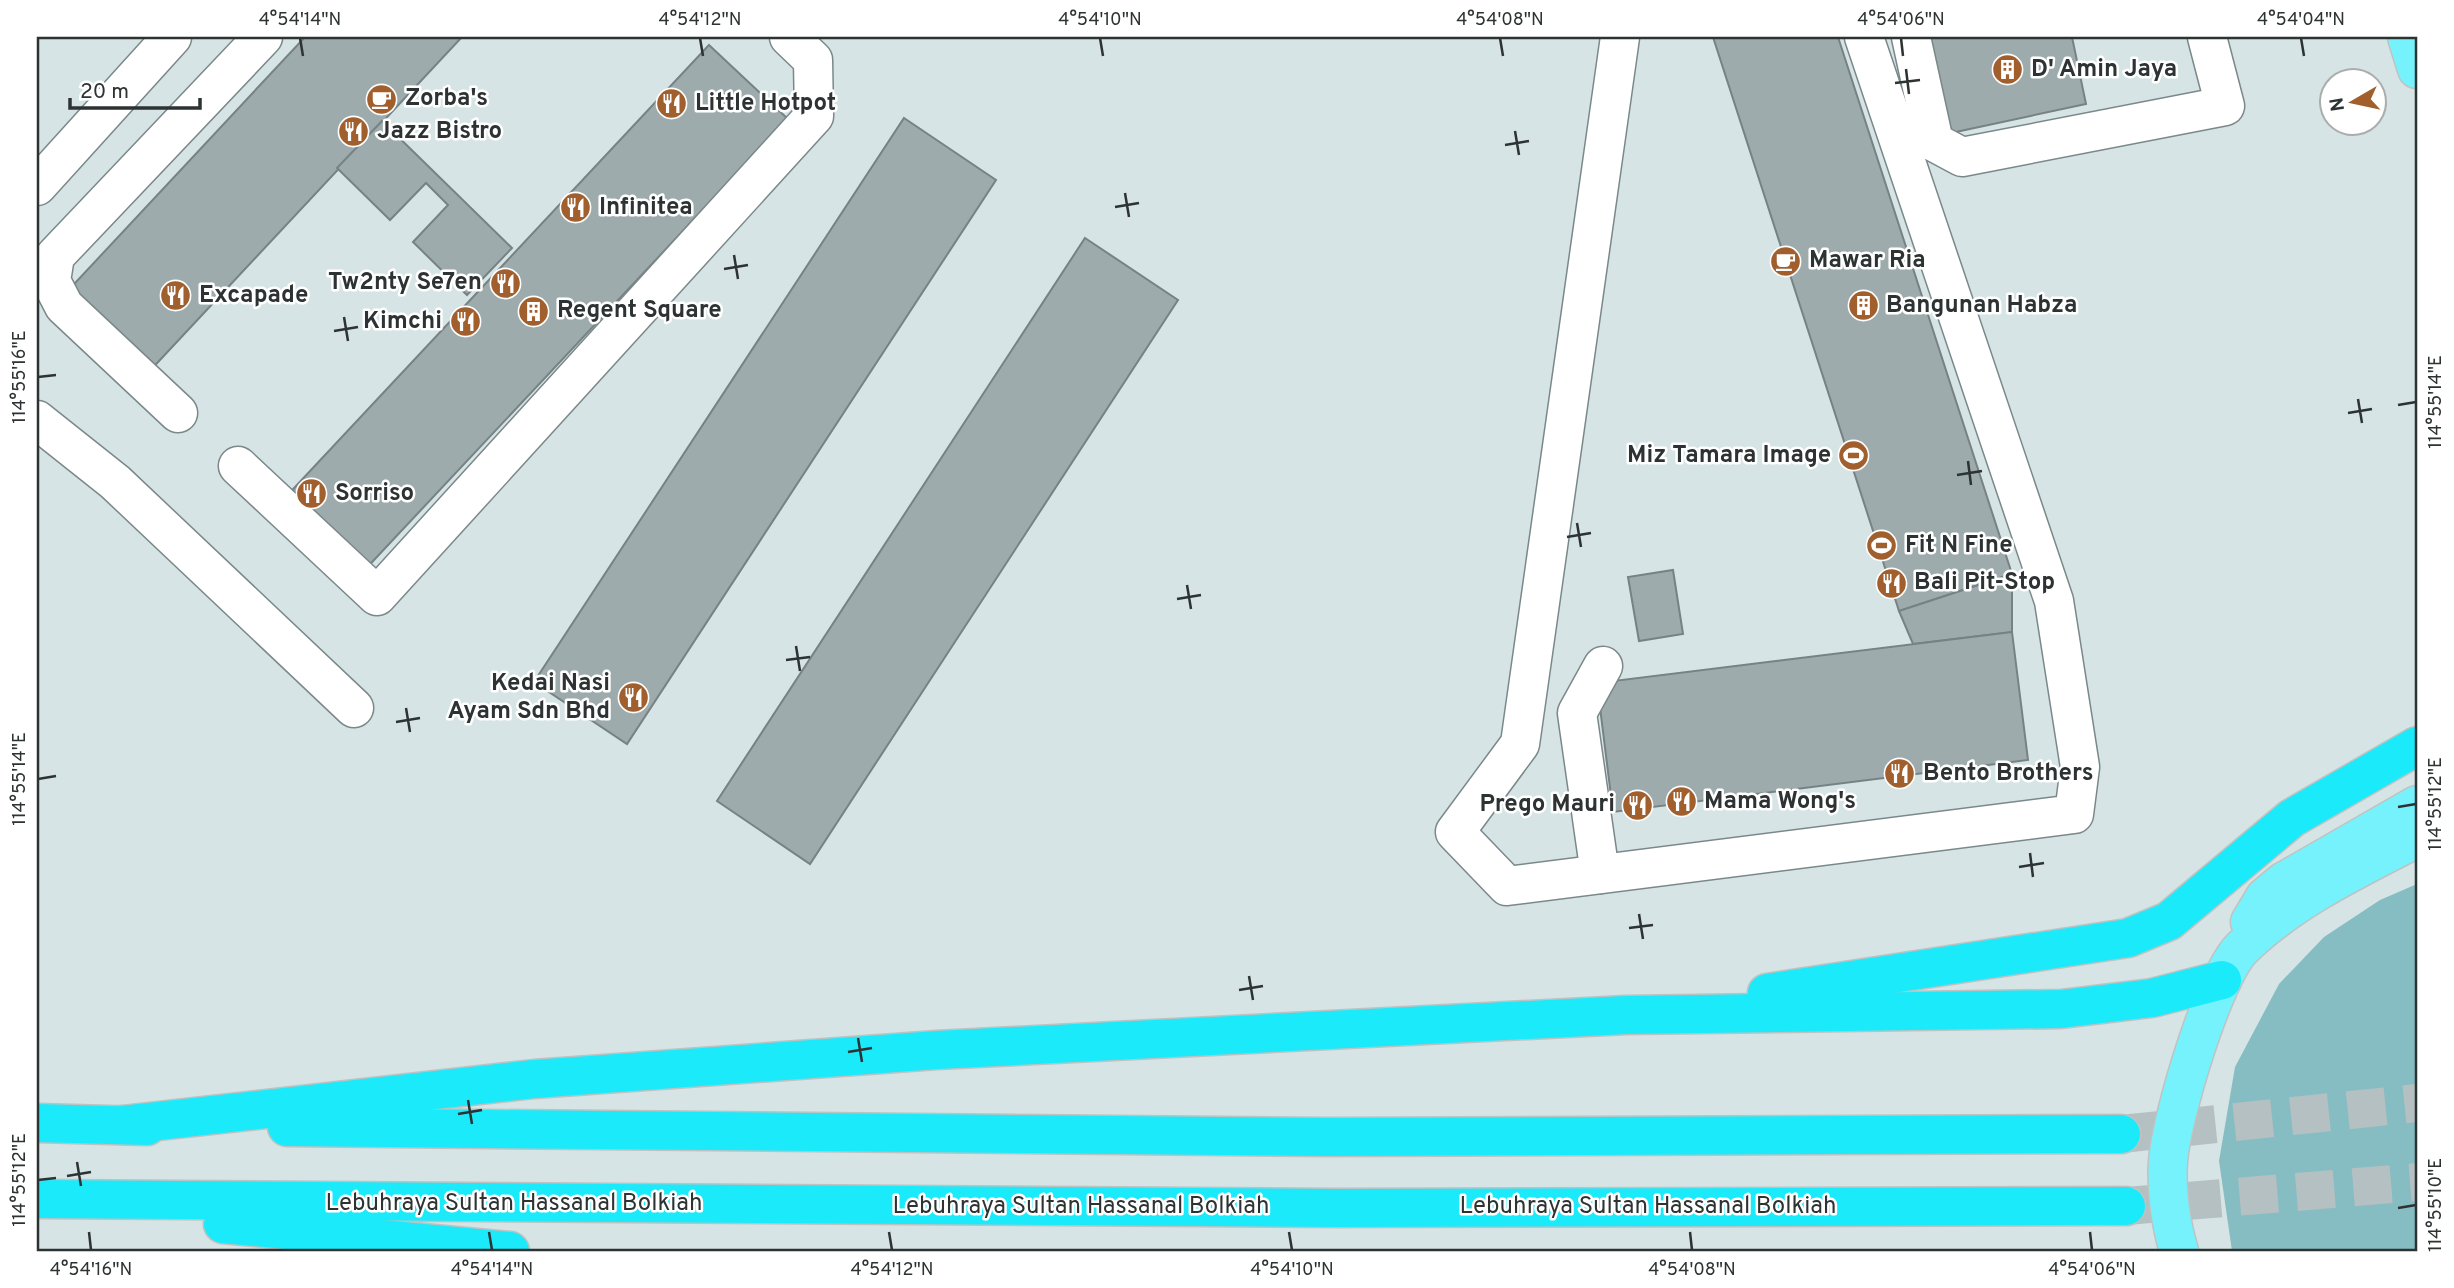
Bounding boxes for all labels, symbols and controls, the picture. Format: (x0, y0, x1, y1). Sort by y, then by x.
text: 4°54'14"N (259, 9, 341, 32)
text: 4°54'12"N (659, 9, 741, 32)
text: 4°54'10"N (1058, 9, 1142, 32)
text: 4°54'08"N (1456, 9, 1544, 32)
text: 4°54'06"N (1857, 9, 1945, 32)
text: 4°54'04"N (2257, 9, 2345, 32)
building icon: D' Amin Jaya (1991, 53, 2025, 87)
place label: D' Amin Jaya (2031, 55, 2177, 85)
scale bar (70, 66, 200, 110)
north arrow (2318, 66, 2388, 136)
text: 20 m (80, 79, 129, 106)
cafe icon: Zorba's (365, 82, 399, 116)
place label: Zorba's (405, 84, 488, 114)
restaurant icon: Little Hotpot (655, 87, 689, 121)
place label: Little Hotpot (695, 89, 836, 119)
text: N (2325, 96, 2351, 113)
restaurant icon: Jazz Bistro (337, 115, 371, 149)
place label: Jazz Bistro (377, 117, 502, 147)
restaurant icon: Infinitea (559, 191, 593, 225)
place label: Infinitea (599, 193, 693, 223)
cafe icon: Mawar Ria (1769, 244, 1803, 278)
place label: Mawar Ria (1809, 246, 1926, 276)
restaurant icon: Tw2nty Se7en (488, 266, 522, 300)
place label: Tw2nty Se7en (328, 268, 482, 298)
restaurant icon: Excapade (159, 279, 193, 313)
place label: Excapade (199, 281, 308, 311)
building icon: Bangunan Habza (1846, 289, 1880, 323)
place label: Bangunan Habza (1886, 291, 2077, 321)
building icon: Regent Square (517, 294, 551, 328)
place label: Regent Square (557, 296, 722, 326)
restaurant icon: Kimchi (448, 305, 482, 339)
place label: Kimchi (363, 307, 442, 337)
text: 114°55'16"E (9, 330, 32, 424)
text: 114°55'14"E (2425, 355, 2448, 449)
sports icon: Miz Tamara Image (1837, 439, 1871, 473)
place label: Miz Tamara Image (1627, 441, 1831, 471)
restaurant icon: Sorriso (295, 477, 329, 511)
place label: Sorriso (335, 479, 414, 509)
sports icon: Fit N Fine (1865, 529, 1899, 563)
place label: Fit N Fine (1905, 531, 2013, 561)
restaurant icon: Bali Pit-Stop (1874, 566, 1908, 600)
place label: Bali Pit-Stop (1914, 568, 2055, 598)
place label: Kedai Nasi Ayam Sdn Bhd (447, 669, 610, 727)
restaurant icon: Kedai Nasi Ayam Sdn Bhd (616, 681, 650, 715)
text: 114°55'14"E (9, 732, 32, 826)
restaurant icon: Bento Brothers (1883, 757, 1917, 791)
text: 114°55'12"E (2425, 757, 2448, 851)
place label: Bento Brothers (1923, 759, 2094, 789)
restaurant icon: Mama Wong's (1664, 785, 1698, 819)
place label: Mama Wong's (1704, 787, 1856, 817)
restaurant icon: Prego Mauri (1621, 788, 1655, 822)
place label: Prego Mauri (1480, 790, 1615, 820)
text: 114°55'12"E (9, 1133, 32, 1227)
text: 114°55'10"E (2425, 1158, 2448, 1252)
street label: Lebuhraya Sultan Hassanal Bolkiah (326, 1189, 702, 1219)
street label: Lebuhraya Sultan Hassanal Bolkiah (893, 1192, 1269, 1222)
street label: Lebuhraya Sultan Hassanal Bolkiah (1460, 1192, 1836, 1222)
text: 4°54'16"N (50, 1259, 132, 1282)
text: 4°54'14"N (451, 1259, 533, 1282)
text: 4°54'12"N (851, 1259, 933, 1282)
text: 4°54'10"N (1250, 1259, 1334, 1282)
text: 4°54'08"N (1648, 1259, 1736, 1282)
text: 4°54'06"N (2048, 1259, 2136, 1282)

